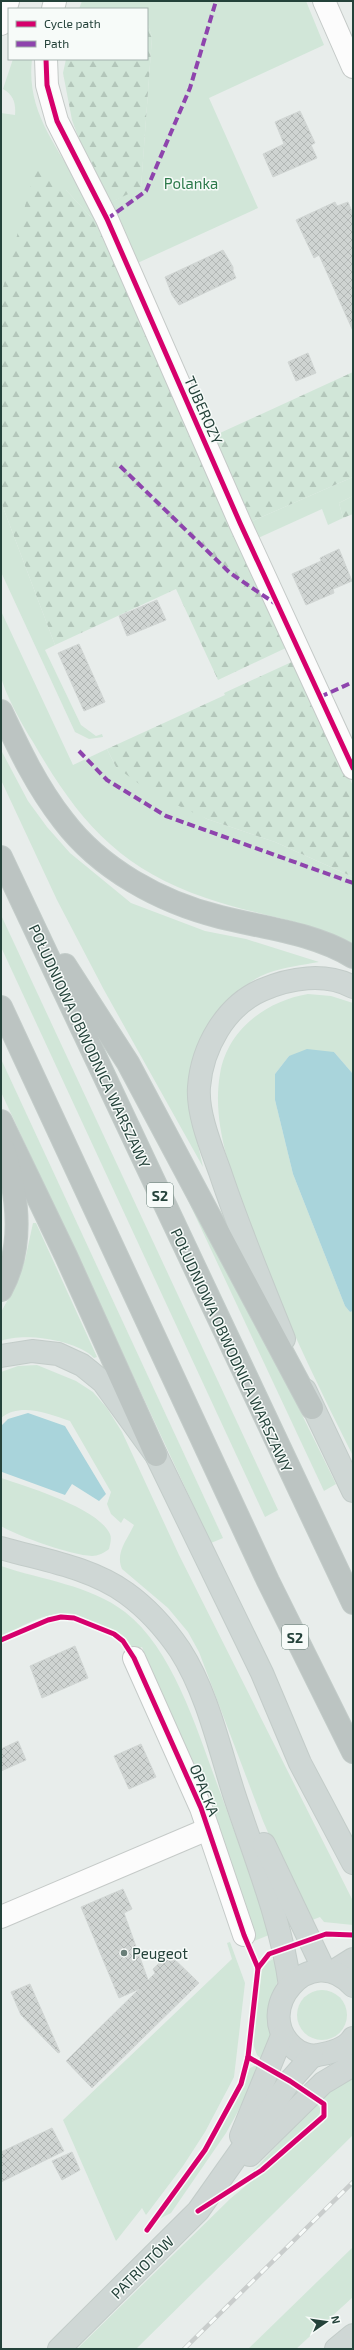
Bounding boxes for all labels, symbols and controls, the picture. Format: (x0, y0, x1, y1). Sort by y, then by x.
legend (8, 8, 148, 60)
text: Cycle path (44, 16, 101, 30)
text: Path (44, 36, 69, 50)
park label: Polanka (164, 174, 218, 192)
street label: TUBEROZY (181, 373, 227, 447)
street label: POŁUDNIOWA OBWODNICA WARSZAWY (25, 921, 155, 1171)
road number: S2 (147, 1183, 173, 1207)
street label: POŁUDNIOWA OBWODNICA WARSZAWY (167, 1225, 297, 1475)
road number: S2 (282, 1625, 308, 1649)
street label: OPACKA (186, 1761, 224, 1819)
place label: Peugeot (132, 1944, 188, 1962)
marker: Peugeot (119, 1948, 129, 1958)
street label: PATRIOTÓW (107, 2232, 177, 2302)
north arrow (306, 2302, 346, 2342)
text: N (329, 2314, 343, 2325)

